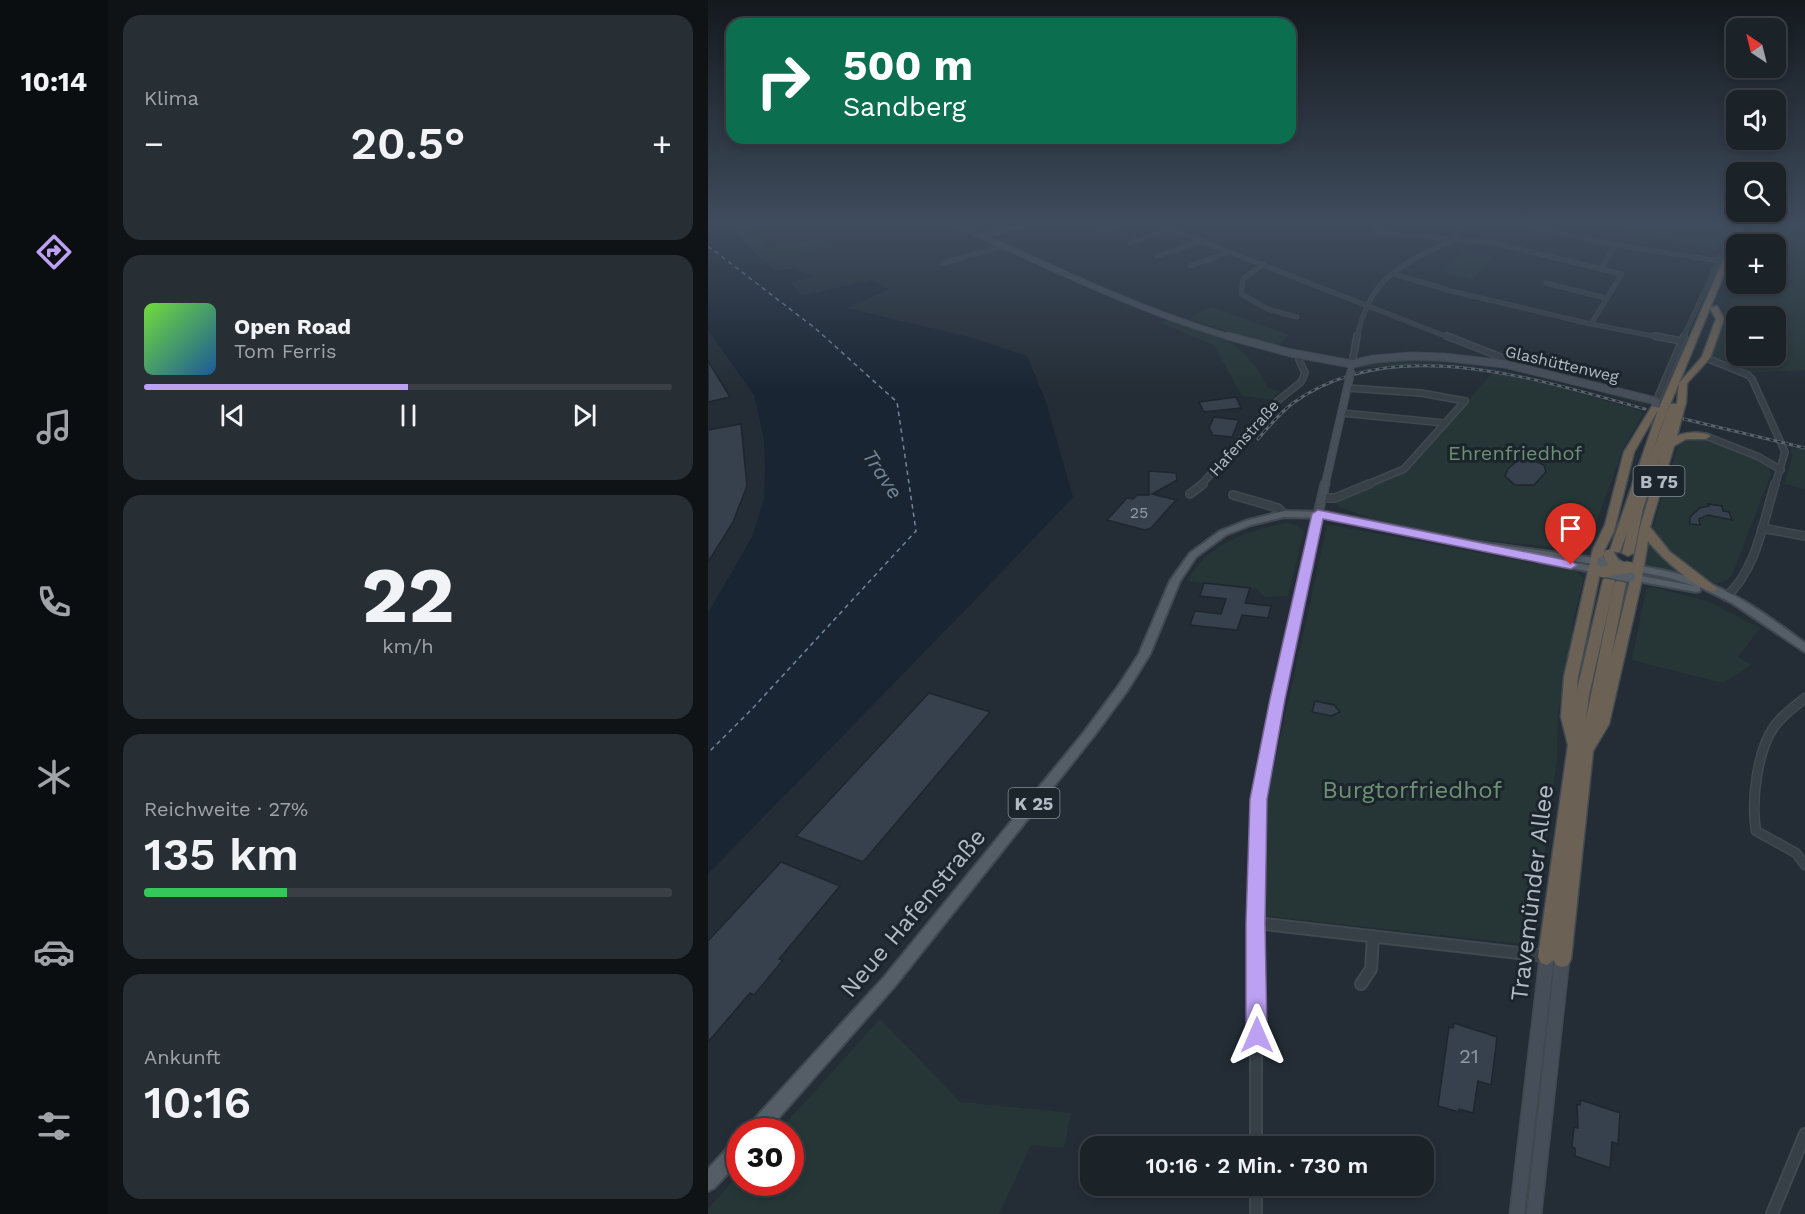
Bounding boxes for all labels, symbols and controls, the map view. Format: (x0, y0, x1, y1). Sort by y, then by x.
north arrow (1726, 18, 1786, 78)
map controls (1726, 18, 1786, 366)
text: 500 m (843, 41, 973, 90)
icon: right (744, 42, 822, 120)
text: 10:14 (21, 66, 87, 98)
text: Klima (144, 86, 199, 110)
button: sound (1726, 90, 1786, 150)
text: Sandberg (843, 91, 966, 123)
text: 20.5° (350, 117, 466, 170)
text: − (144, 124, 164, 163)
text: + (652, 124, 672, 163)
button: search (1726, 162, 1786, 222)
icon: directions (33, 231, 75, 273)
button: + (1726, 234, 1786, 294)
button: − (1726, 306, 1786, 366)
text: Open Road (234, 314, 351, 339)
text: Tom Ferris (234, 339, 337, 363)
street label: Glashüttenweg (1503, 342, 1621, 386)
street label: Hafenstraße (1205, 396, 1283, 480)
icon: previous (216, 399, 249, 432)
icon: pause (392, 399, 425, 432)
icon: next (568, 399, 601, 432)
icon: music (33, 406, 75, 448)
park label: Ehrenfriedhof (1448, 441, 1582, 465)
water label: Trave (858, 444, 908, 504)
road number: B 75 (1634, 466, 1684, 496)
house number: 25 (1130, 503, 1148, 522)
pin (1545, 503, 1596, 565)
icon: arrive (1554, 512, 1587, 545)
text: 22 (362, 549, 454, 641)
icon: phone (33, 581, 75, 623)
text: km/h (382, 634, 434, 658)
icon: climate (33, 756, 75, 798)
park label: Burgtorfriedhof (1322, 776, 1502, 804)
street label: Travemünder Allee (1505, 783, 1559, 1003)
road number: K 25 (1008, 788, 1060, 818)
text: Reichweite · 27% (144, 797, 308, 821)
street label: Neue Hafenstraße (834, 823, 992, 1003)
text: 135 km (144, 828, 299, 881)
icon: car (33, 931, 75, 973)
position arrow (1225, 1003, 1289, 1067)
house number: 21 (1459, 1044, 1479, 1068)
text: Ankunft (144, 1045, 221, 1069)
text: 10:16 (144, 1076, 251, 1129)
icon: filters (33, 1105, 75, 1147)
speed limit sign: 30 (726, 1118, 804, 1196)
text: 10:16 · 2 Min. · 730 m (1146, 1153, 1368, 1178)

